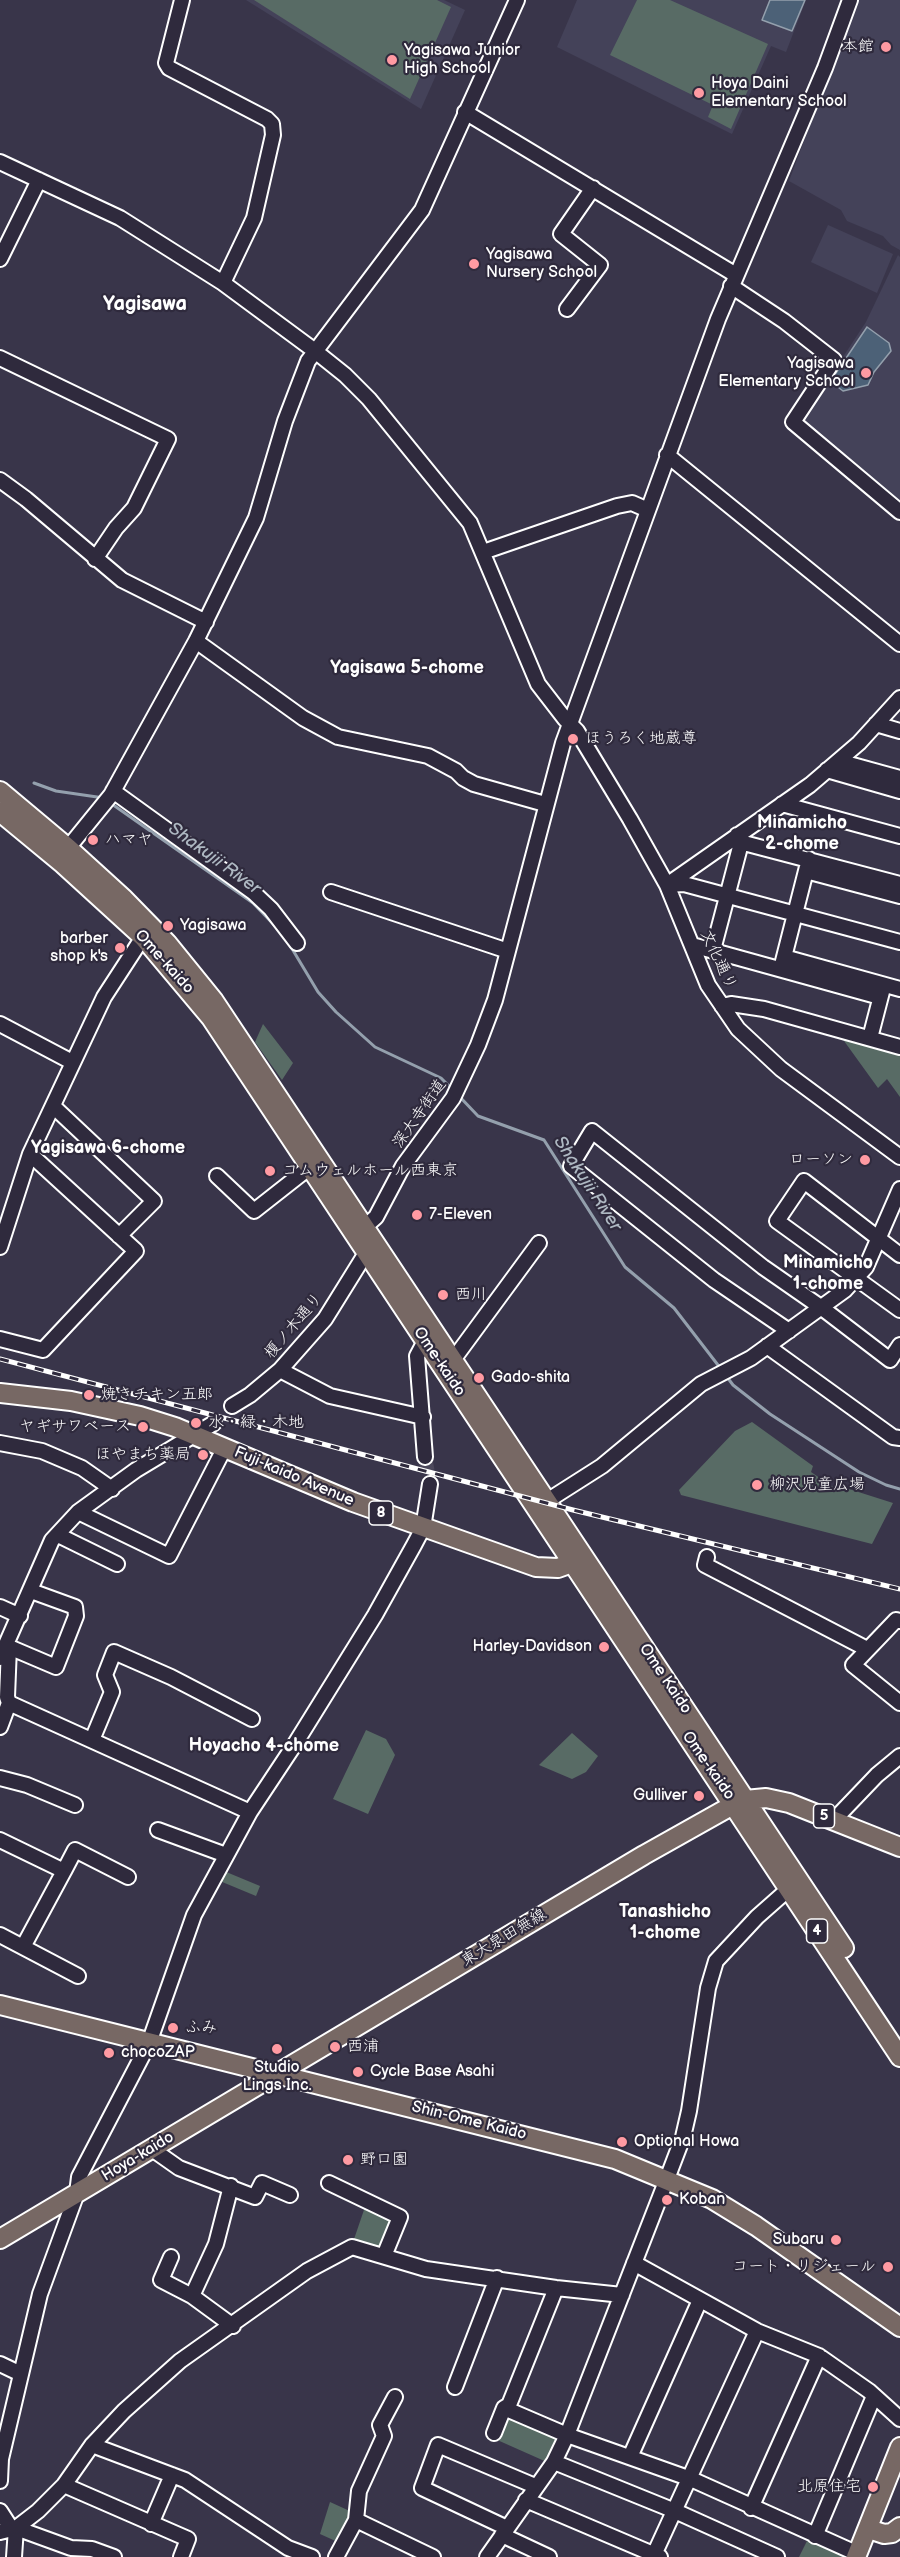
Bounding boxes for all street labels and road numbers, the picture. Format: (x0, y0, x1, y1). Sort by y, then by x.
street label: Ome-kaido (130, 926, 198, 998)
street label: 文化通り (696, 927, 740, 993)
street label: 深大寺街道 (389, 1076, 451, 1152)
street label: 榎ノ木通り (261, 1289, 327, 1363)
street label: Ome-kaido (409, 1324, 469, 1400)
street label: Fuji-kaido Avenue (231, 1443, 357, 1511)
road number: 8 (369, 1501, 393, 1525)
street label: Ome Kaido (635, 1640, 695, 1718)
street label: Ome-kaido (677, 1728, 739, 1804)
road number: 5 (814, 1804, 834, 1828)
street label: 東大泉田無線 (458, 1905, 550, 1971)
road number: 4 (806, 1919, 828, 1943)
street label: Shin-Ome Kaido (410, 2097, 528, 2145)
street label: Hoya-kaido (98, 2128, 178, 2186)

